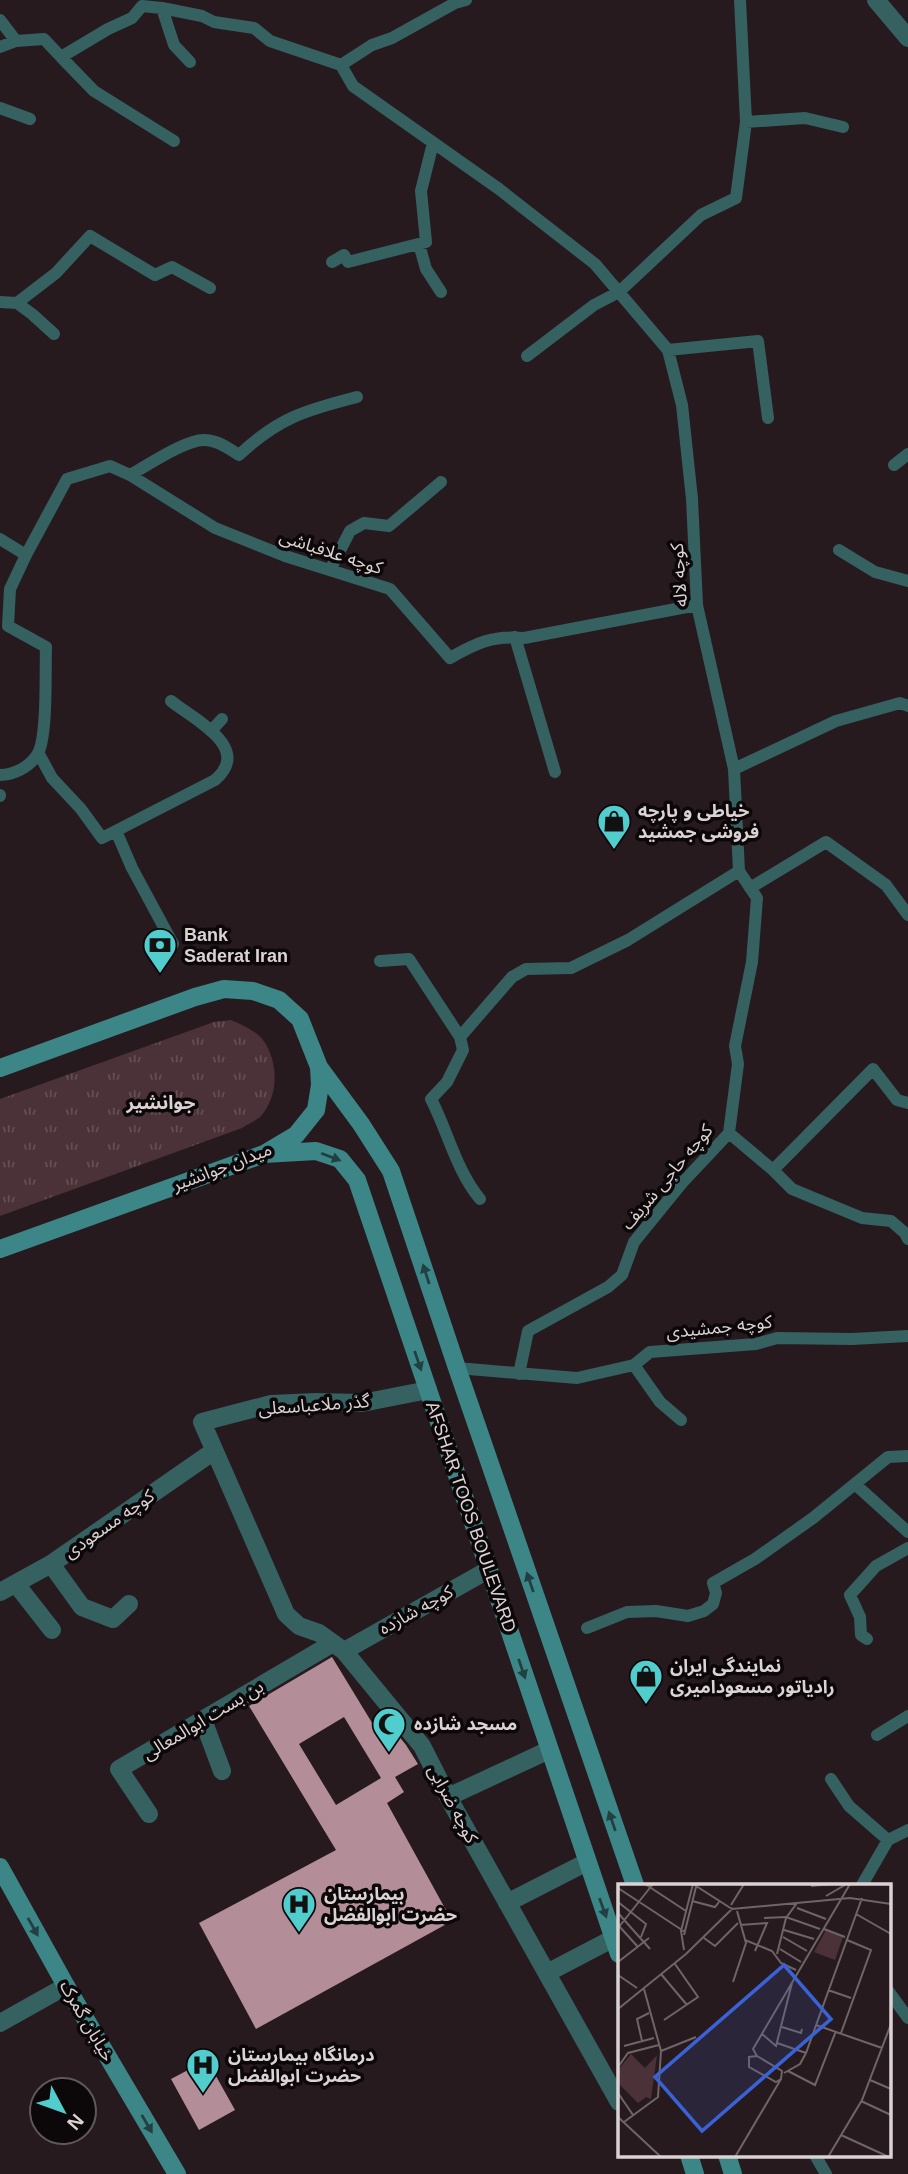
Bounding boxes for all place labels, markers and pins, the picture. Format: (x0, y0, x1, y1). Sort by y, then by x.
place label: خیاطی ‌‌و‌ پارچه فروشی جمشید (638, 801, 759, 843)
shop icon: خیاطی ‌‌و‌ پارچه فروشی جمشید (595, 802, 633, 851)
place label: Bank Saderat Iran (184, 925, 288, 966)
bank icon: Bank Saderat Iran (141, 926, 179, 975)
place label: نمایندگی ایران رادیاتور مسعودامیری (670, 1656, 835, 1698)
shop icon: نمایندگی ایران رادیاتور مسعودامیری (627, 1657, 665, 1706)
mosque icon: مسجد شازده (370, 1705, 408, 1754)
place label: مسجد شازده (414, 1714, 517, 1735)
place label: بیمارستان حضرت ابوالفضل (324, 1884, 457, 1926)
hospital icon: بیمارستان حضرت ابوالفضل (280, 1885, 318, 1934)
place label: درمانگاه بیمارستان حضرت ابوالفضل (228, 2045, 375, 2087)
hospital icon: درمانگاه بیمارستان حضرت ابوالفضل (184, 2046, 222, 2095)

